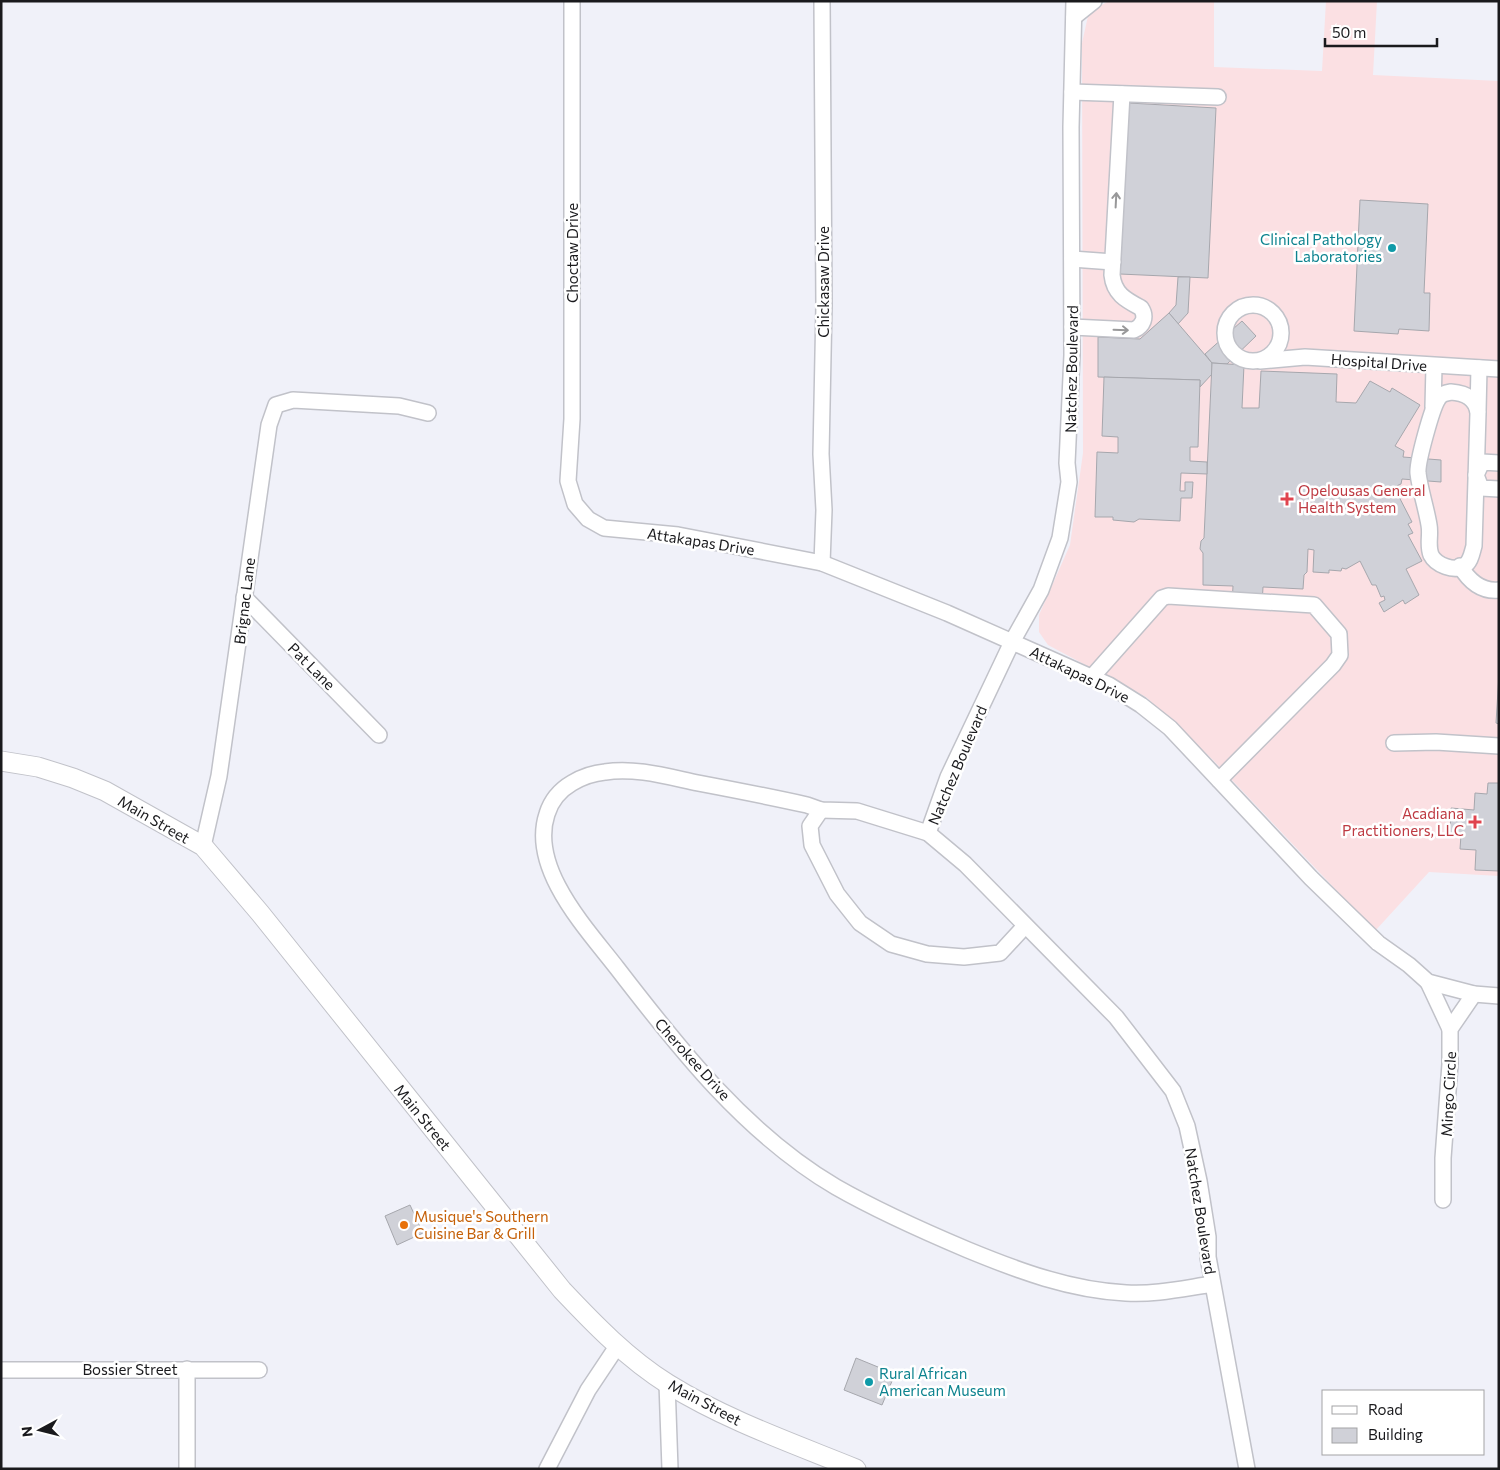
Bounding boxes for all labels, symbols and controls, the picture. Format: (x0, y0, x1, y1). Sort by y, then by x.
scale bar (1325, 15, 1438, 47)
text: 50 m (1332, 23, 1366, 41)
one-way arrow (1112, 193, 1121, 209)
street label: Choctaw Drive (563, 203, 581, 303)
street label: Chickasaw Drive (814, 226, 832, 338)
place label: Clinical Pathology Laboratories (1260, 230, 1382, 265)
marker: Clinical Pathology Laboratories (1386, 242, 1398, 254)
street label: Natchez Boulevard (1061, 305, 1081, 433)
one-way arrow (1112, 326, 1128, 335)
street label: Hospital Drive (1330, 350, 1428, 374)
place label: Opelousas General Health System (1298, 481, 1425, 516)
marker: Opelousas General Health System (1280, 492, 1294, 506)
street label: Attakapas Drive (646, 524, 756, 558)
street label: Brignac Lane (230, 556, 258, 645)
street label: Pat Lane (285, 639, 339, 693)
street label: Attakapas Drive (1027, 642, 1133, 706)
street label: Natchez Boulevard (924, 703, 990, 827)
street label: Main Street (115, 791, 193, 847)
place label: Acadiana Practitioners, LLC (1342, 804, 1464, 839)
marker: Acadiana Practitioners, LLC (1468, 815, 1482, 829)
street label: Cherokee Drive (651, 1014, 735, 1104)
street label: Mingo Circle (1437, 1051, 1459, 1137)
street label: Main Street (391, 1080, 455, 1154)
street label: Natchez Boulevard (1182, 1146, 1220, 1276)
place label: Musique's Southern Cuisine Bar & Grill (414, 1207, 549, 1242)
marker: Musique's Southern Cuisine Bar & Grill (398, 1219, 410, 1231)
street label: Bossier Street (82, 1360, 178, 1378)
place label: Rural African American Museum (879, 1364, 1006, 1399)
street label: Main Street (666, 1375, 744, 1429)
marker: Rural African American Museum (863, 1376, 875, 1388)
legend (1322, 1390, 1485, 1455)
text: Road (1368, 1400, 1403, 1418)
north arrow (15, 1405, 65, 1455)
text: N (18, 1425, 36, 1438)
text: Building (1368, 1425, 1423, 1443)

